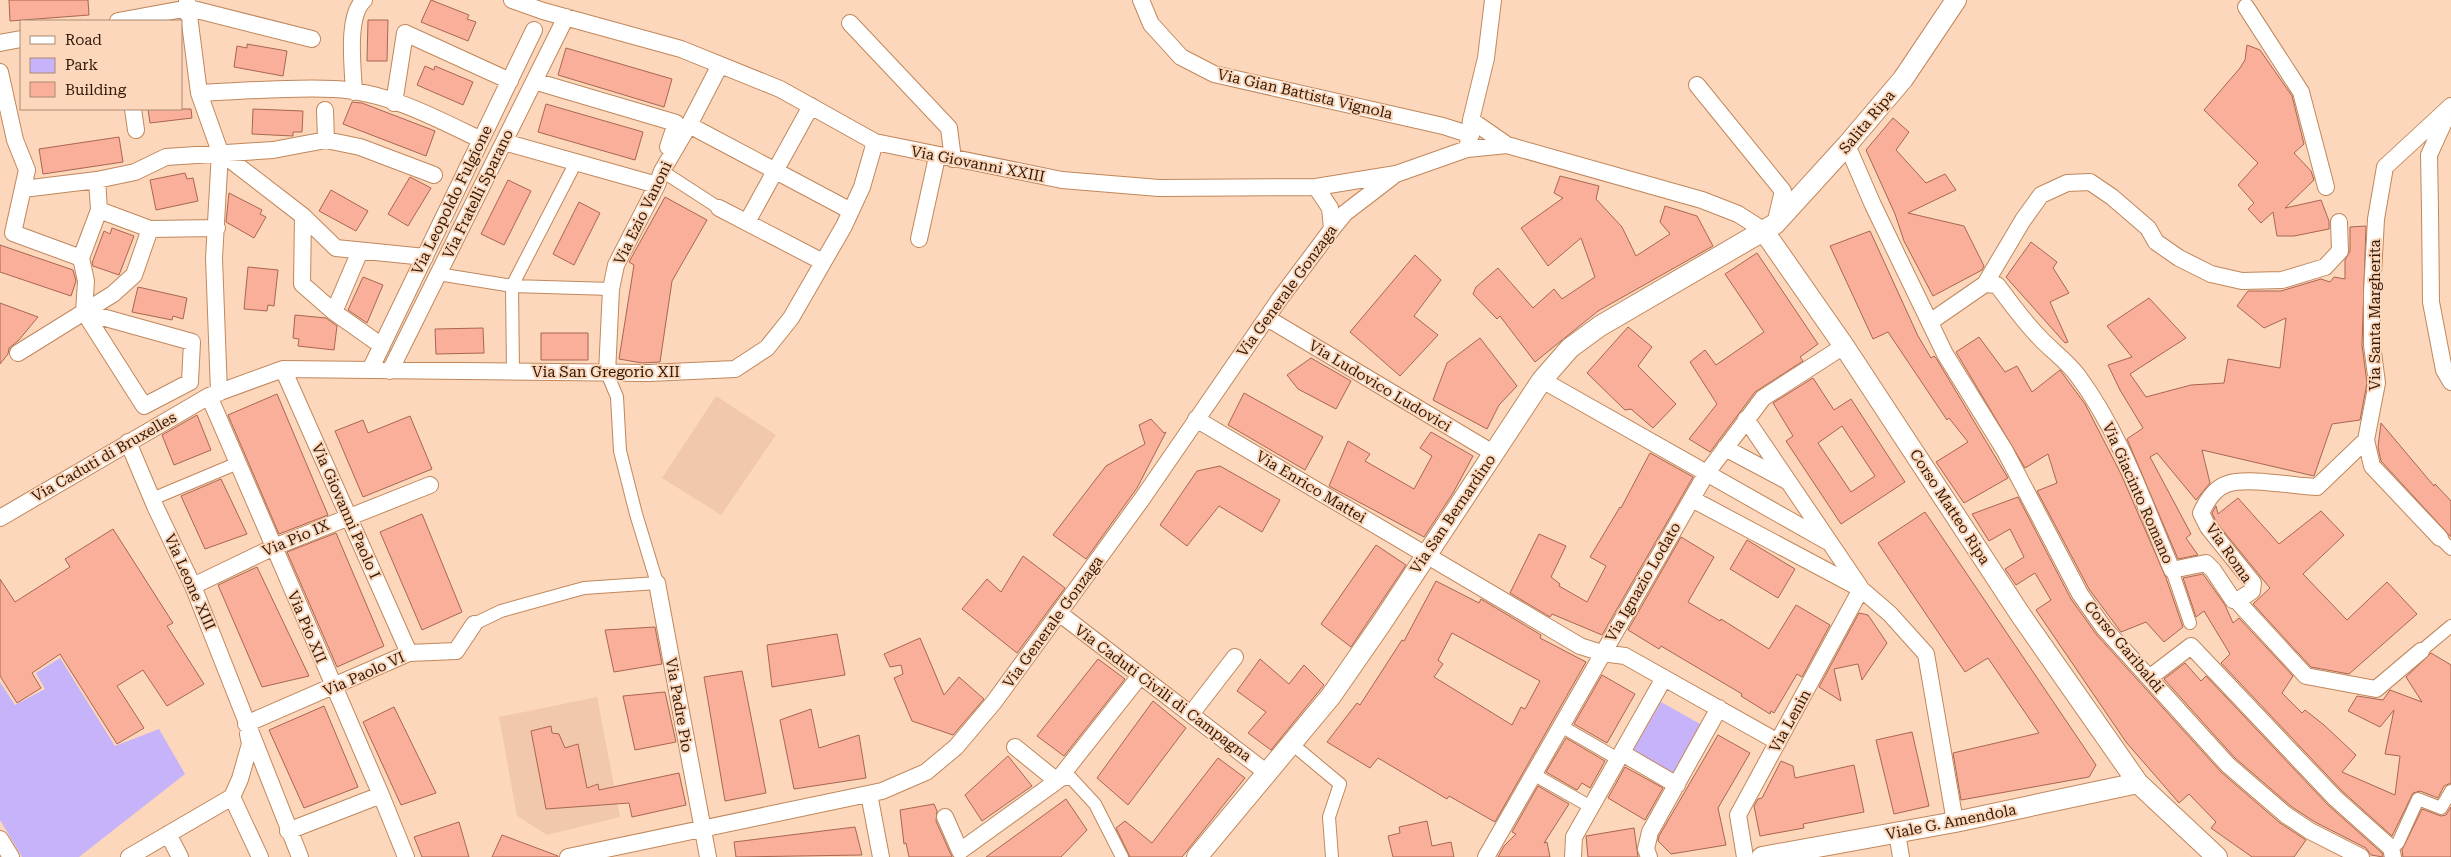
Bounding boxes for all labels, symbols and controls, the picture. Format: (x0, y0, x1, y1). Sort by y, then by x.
legend (20, 20, 182, 110)
text: Road (65, 31, 102, 49)
text: Park (65, 56, 99, 74)
street label: Via Gian Battista Vignola (1216, 65, 1394, 123)
text: Building (65, 81, 127, 99)
street label: Salita Ripa (1835, 87, 1899, 157)
street label: Via Leopoldo Fulgione (408, 122, 496, 278)
street label: Via Fratelli Sparano (439, 126, 517, 262)
street label: Via Giovanni XXIII (910, 142, 1046, 186)
street label: Via Ezio Vanoni (610, 158, 676, 268)
street label: Via Generale Gonzaga (1233, 222, 1341, 360)
street label: Via Santa Margherita (2366, 239, 2384, 391)
street label: Via Ludovico Ludovici (1305, 336, 1455, 436)
street label: Via San Gregorio XII (532, 363, 680, 381)
street label: Via Caduti di Bruxelles (28, 408, 180, 506)
street label: Via Giacinto Romano (2099, 419, 2177, 567)
street label: Via Giovanni Paolo I (308, 440, 384, 582)
street label: Corso Matteo Ripa (1906, 446, 1994, 568)
street label: Via Enrico Mattei (1253, 447, 1369, 527)
street label: Via San Bernardino (1406, 451, 1500, 577)
street label: Via Pio IX (260, 516, 332, 560)
street label: Via Ignazio Lodato (1602, 519, 1684, 645)
street label: Via Roma (2202, 520, 2256, 586)
street label: Via Leone XIII (161, 531, 219, 633)
street label: Via Generale Gonzaga (999, 553, 1107, 691)
street label: Via Pio XII (284, 588, 330, 666)
street label: Corso Garibaldi (2080, 598, 2168, 697)
street label: Via Caduti Civili di Campagna (1071, 621, 1255, 765)
street label: Via Paolo VI (320, 648, 408, 700)
street label: Via Padre Pio (662, 656, 696, 754)
street label: Via Lenin (1765, 686, 1815, 756)
street label: Viale G. Amendola (1884, 801, 2018, 843)

